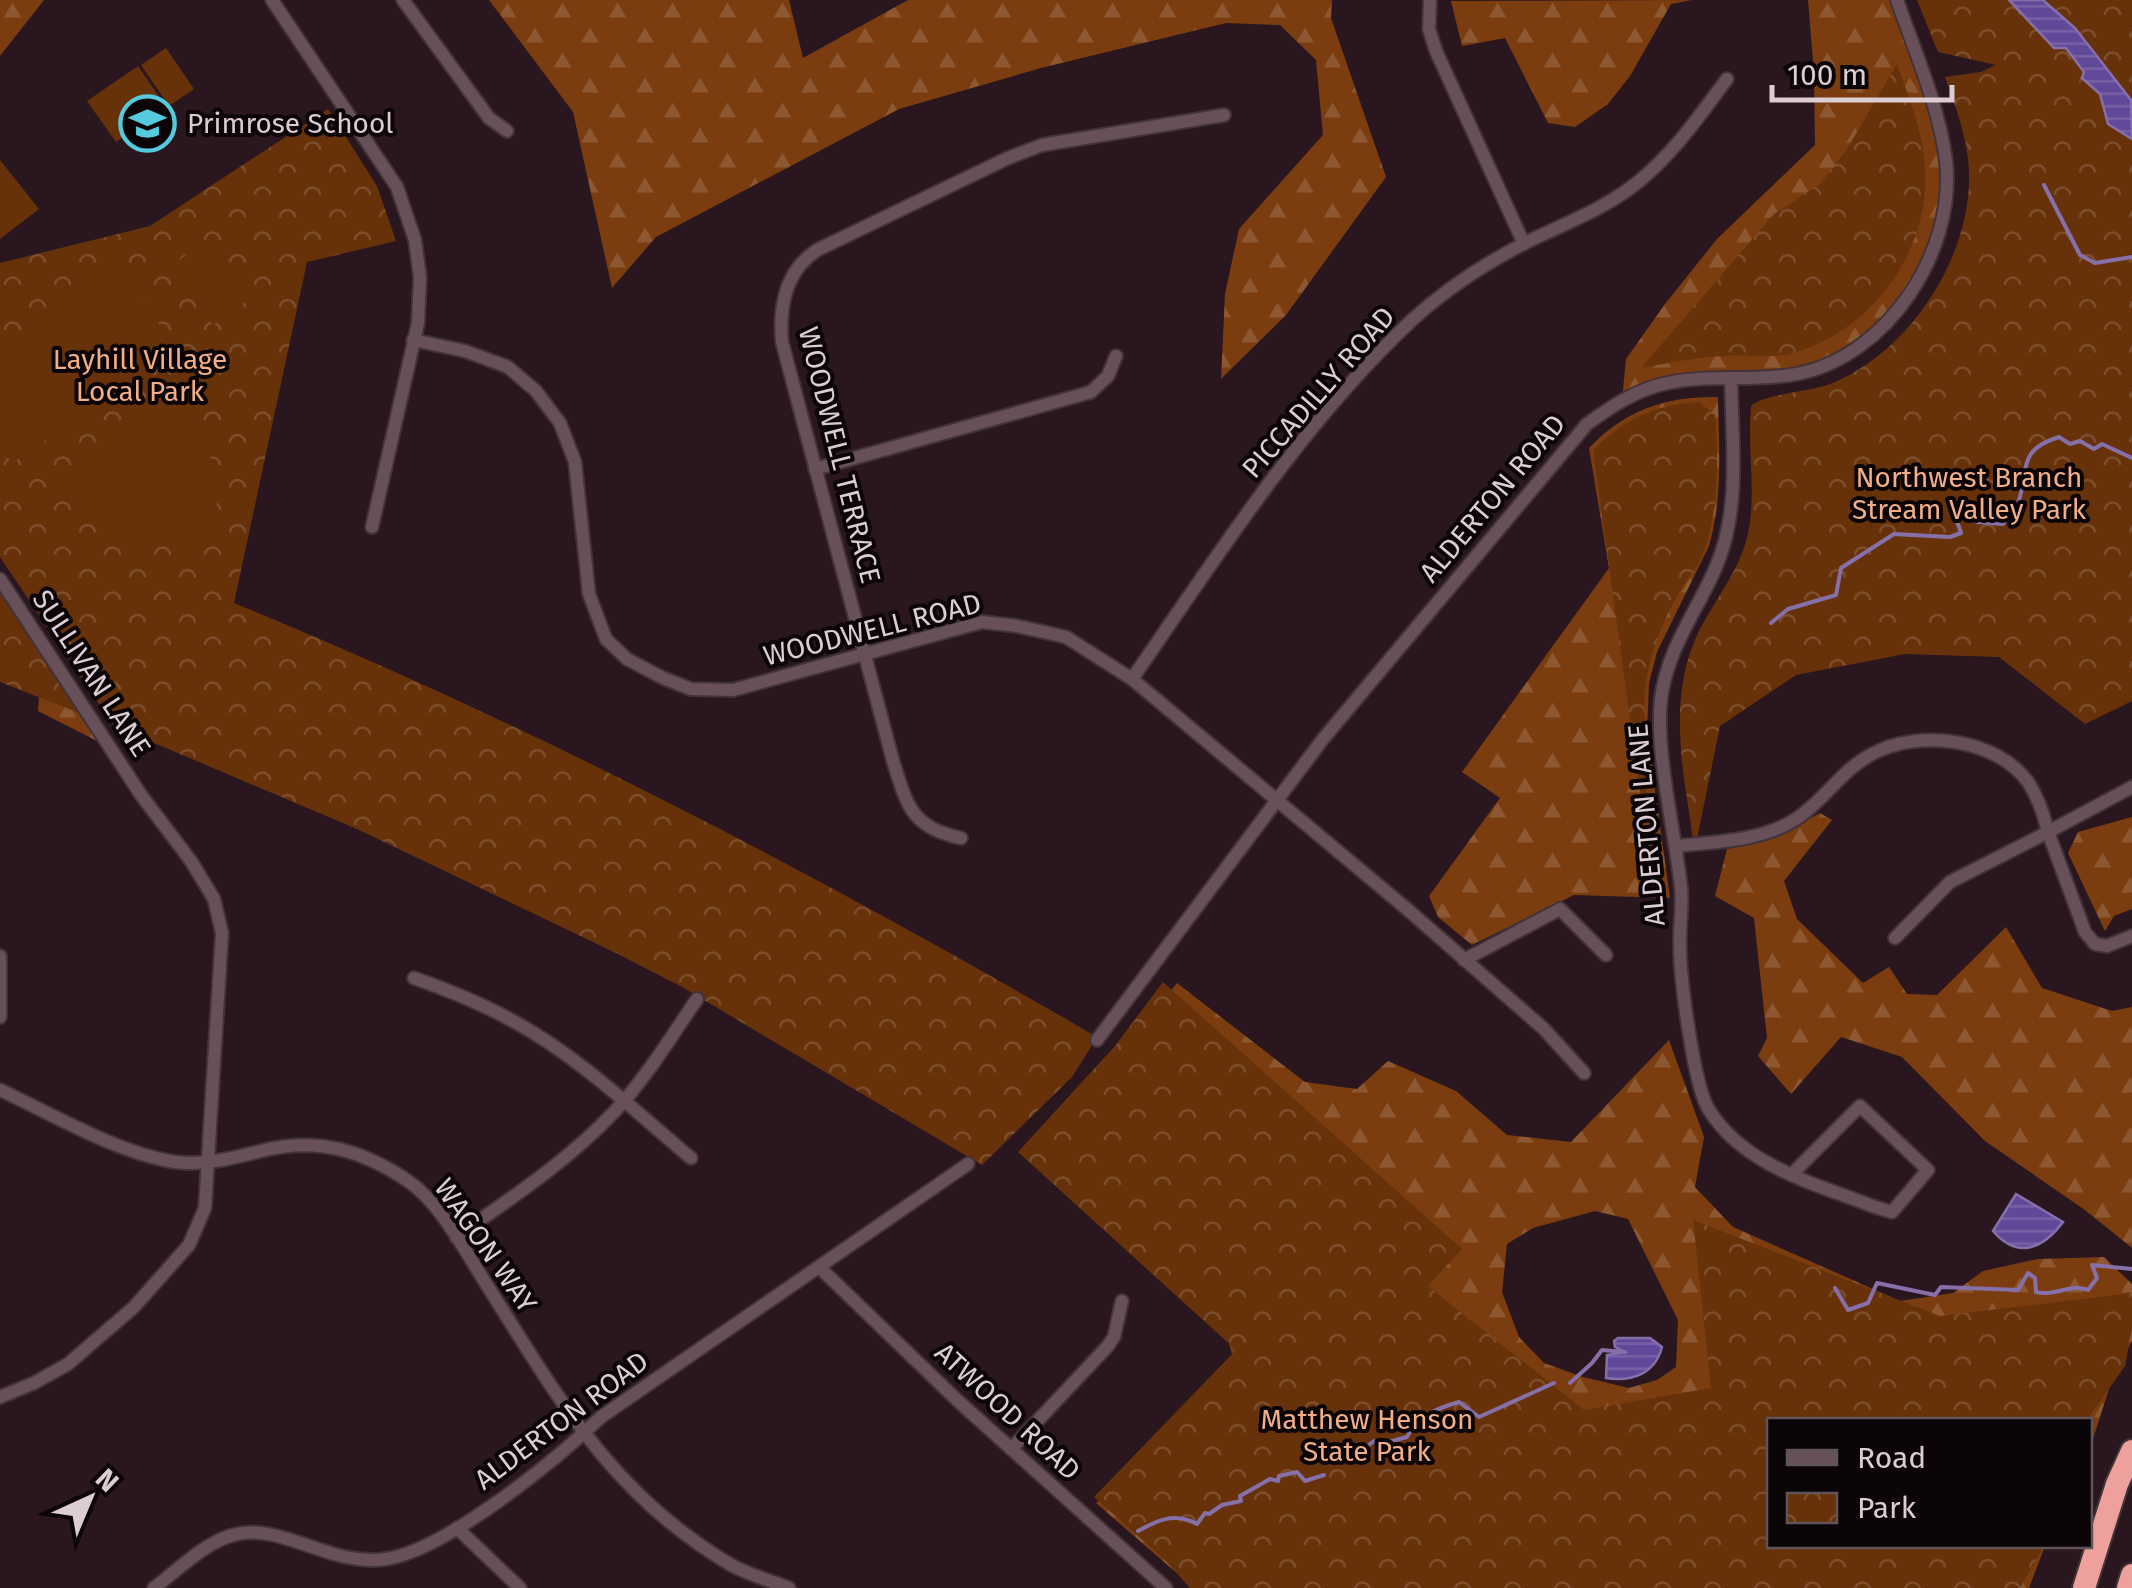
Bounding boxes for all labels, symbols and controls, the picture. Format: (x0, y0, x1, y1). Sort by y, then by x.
scale bar (1772, 40, 1952, 102)
text: 100 m (1787, 57, 1867, 93)
school or university icon: Primrose School (118, 93, 178, 153)
place label: Primrose School (187, 107, 393, 140)
street label: PICCADILLY ROAD (1235, 300, 1402, 485)
street label: WOODWELL TERRACE (792, 323, 887, 587)
park label: Layhill Village Local Park (53, 343, 227, 408)
street label: ALDERTON ROAD (1413, 408, 1572, 589)
park label: Northwest Branch Stream Valley Park (1852, 461, 2087, 526)
street label: SULLIVAN LANE (26, 584, 158, 763)
street label: WOODWELL ROAD (760, 586, 984, 672)
street label: ALDERTON LANE (1621, 722, 1672, 927)
street label: WAGON WAY (427, 1172, 544, 1319)
street label: ATWOOD ROAD (928, 1336, 1087, 1487)
street label: ALDERTON ROAD (468, 1344, 655, 1496)
park label: Matthew Henson State Park (1261, 1403, 1473, 1468)
legend (1767, 1418, 2092, 1548)
text: Road (1857, 1440, 1926, 1476)
north arrow (40, 1448, 140, 1548)
text: N (89, 1462, 125, 1499)
text: Park (1857, 1490, 1917, 1526)

